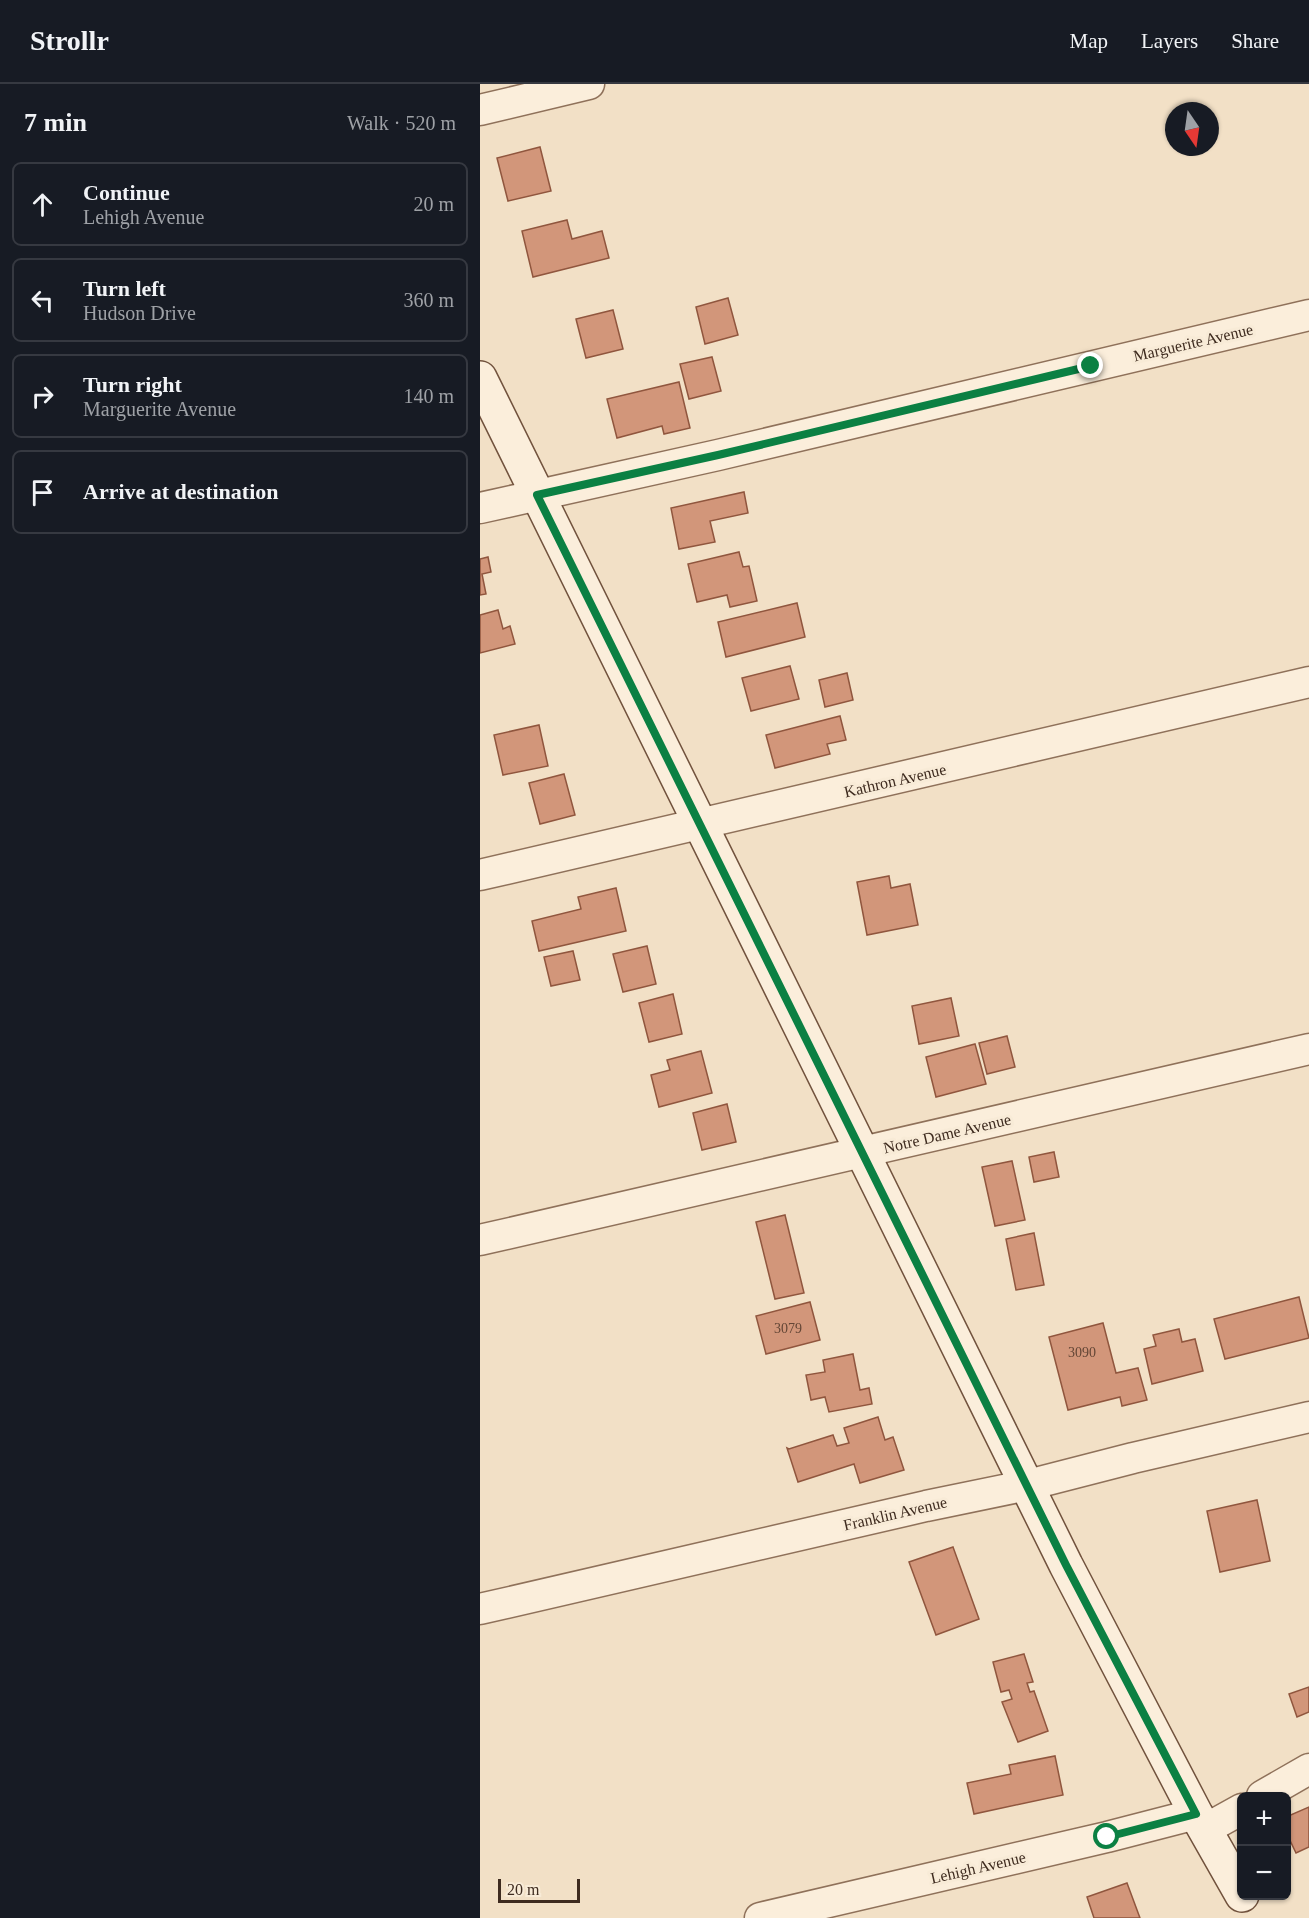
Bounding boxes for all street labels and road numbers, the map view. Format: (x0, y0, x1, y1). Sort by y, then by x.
street label: Marguerite Avenue (1132, 320, 1255, 366)
street label: Kathron Avenue (842, 760, 948, 800)
street label: Notre Dame Avenue (882, 1111, 1013, 1156)
street label: Franklin Avenue (842, 1493, 949, 1534)
street label: Lehigh Avenue (929, 1848, 1028, 1888)

